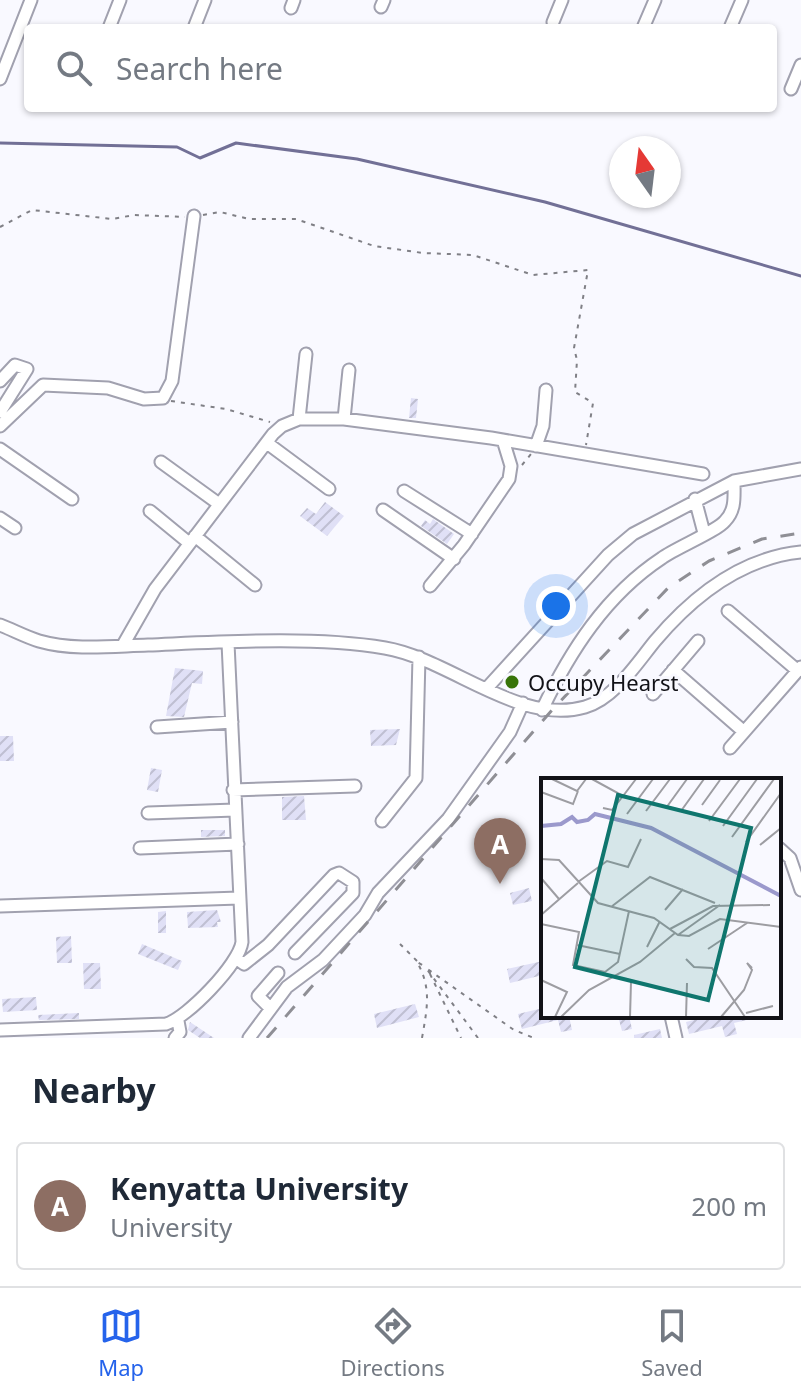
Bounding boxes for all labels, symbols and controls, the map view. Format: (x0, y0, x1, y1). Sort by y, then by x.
search box (24, 24, 777, 112)
icon: search (52, 46, 96, 90)
text: Search here (116, 48, 283, 89)
north arrow (609, 136, 681, 208)
your location (536, 586, 576, 626)
place label: Occupy Hearst (528, 667, 679, 697)
marker: Occupy Hearst (503, 673, 521, 691)
inset map (541, 778, 781, 1018)
pin: A (474, 818, 526, 884)
text: Nearby (32, 1067, 156, 1113)
text: Kenyatta University (110, 1168, 408, 1209)
text: A (51, 1188, 69, 1224)
text: 200 m (691, 1188, 767, 1224)
text: University (110, 1209, 232, 1245)
tab: Map (98, 1304, 144, 1382)
tab: Directions (340, 1304, 445, 1382)
tab: Saved (641, 1304, 703, 1382)

